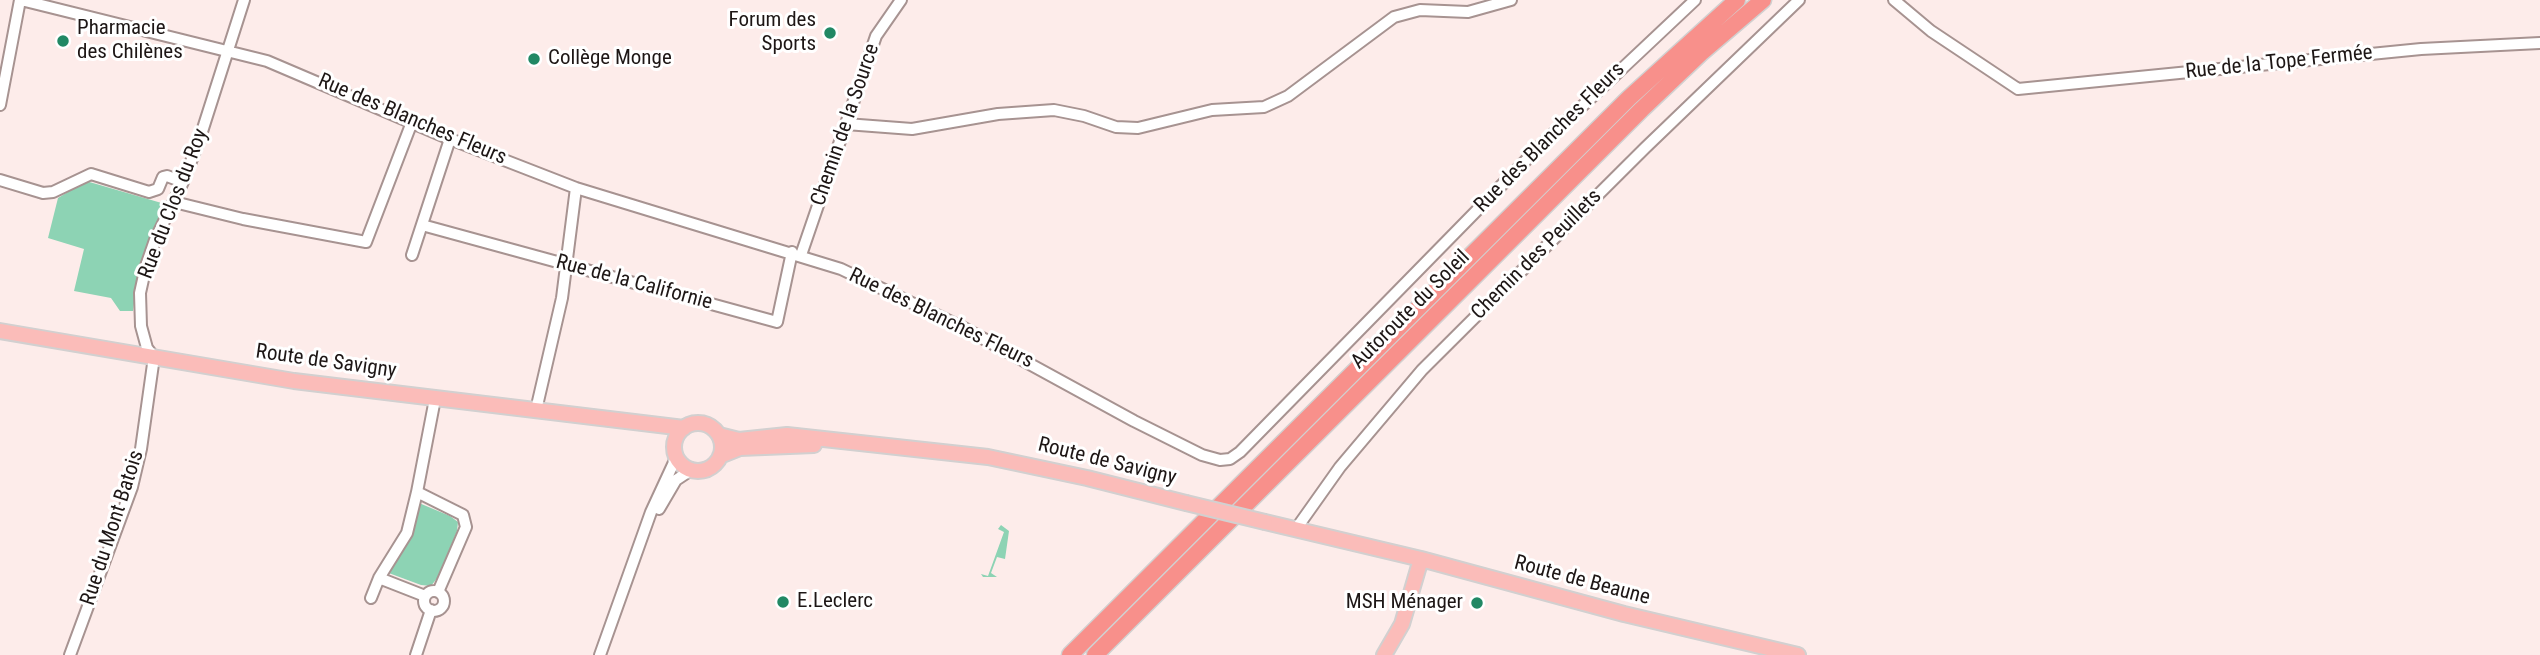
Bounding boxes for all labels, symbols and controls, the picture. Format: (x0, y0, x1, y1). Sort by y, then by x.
place label: Forum des Sports (729, 8, 816, 58)
place label: Pharmacie des Chilènes (77, 16, 183, 66)
marker: Forum des Sports (822, 25, 838, 41)
marker: Pharmacie des Chilènes (55, 33, 71, 49)
street label: Chemin de la Source (806, 41, 886, 209)
street label: Rue de la Tope Fermée (2184, 41, 2374, 85)
place label: Collège Monge (548, 46, 672, 72)
marker: Collège Monge (526, 51, 542, 67)
street label: Rue des Blanches Fleurs (1470, 58, 1630, 218)
street label: Rue des Blanches Fleurs (314, 69, 510, 171)
street label: Rue du Clos du Roy (134, 125, 214, 283)
street label: Chemin des Peuillets (1467, 185, 1607, 325)
street label: Autoroute du Soleil (1346, 245, 1476, 375)
street label: Rue de la Californie (553, 250, 715, 316)
street label: Rue des Blanches Fleurs (845, 263, 1037, 375)
street label: Route de Savigny (254, 340, 398, 384)
street label: Route de Savigny (1035, 433, 1179, 491)
street label: Rue du Mont Batois (76, 447, 150, 609)
street label: Route de Beaune (1511, 551, 1653, 611)
place label: E.Leclerc (797, 589, 873, 615)
place label: MSH Ménager (1346, 590, 1463, 616)
marker: E.Leclerc (775, 594, 791, 610)
marker: MSH Ménager (1469, 595, 1485, 611)

